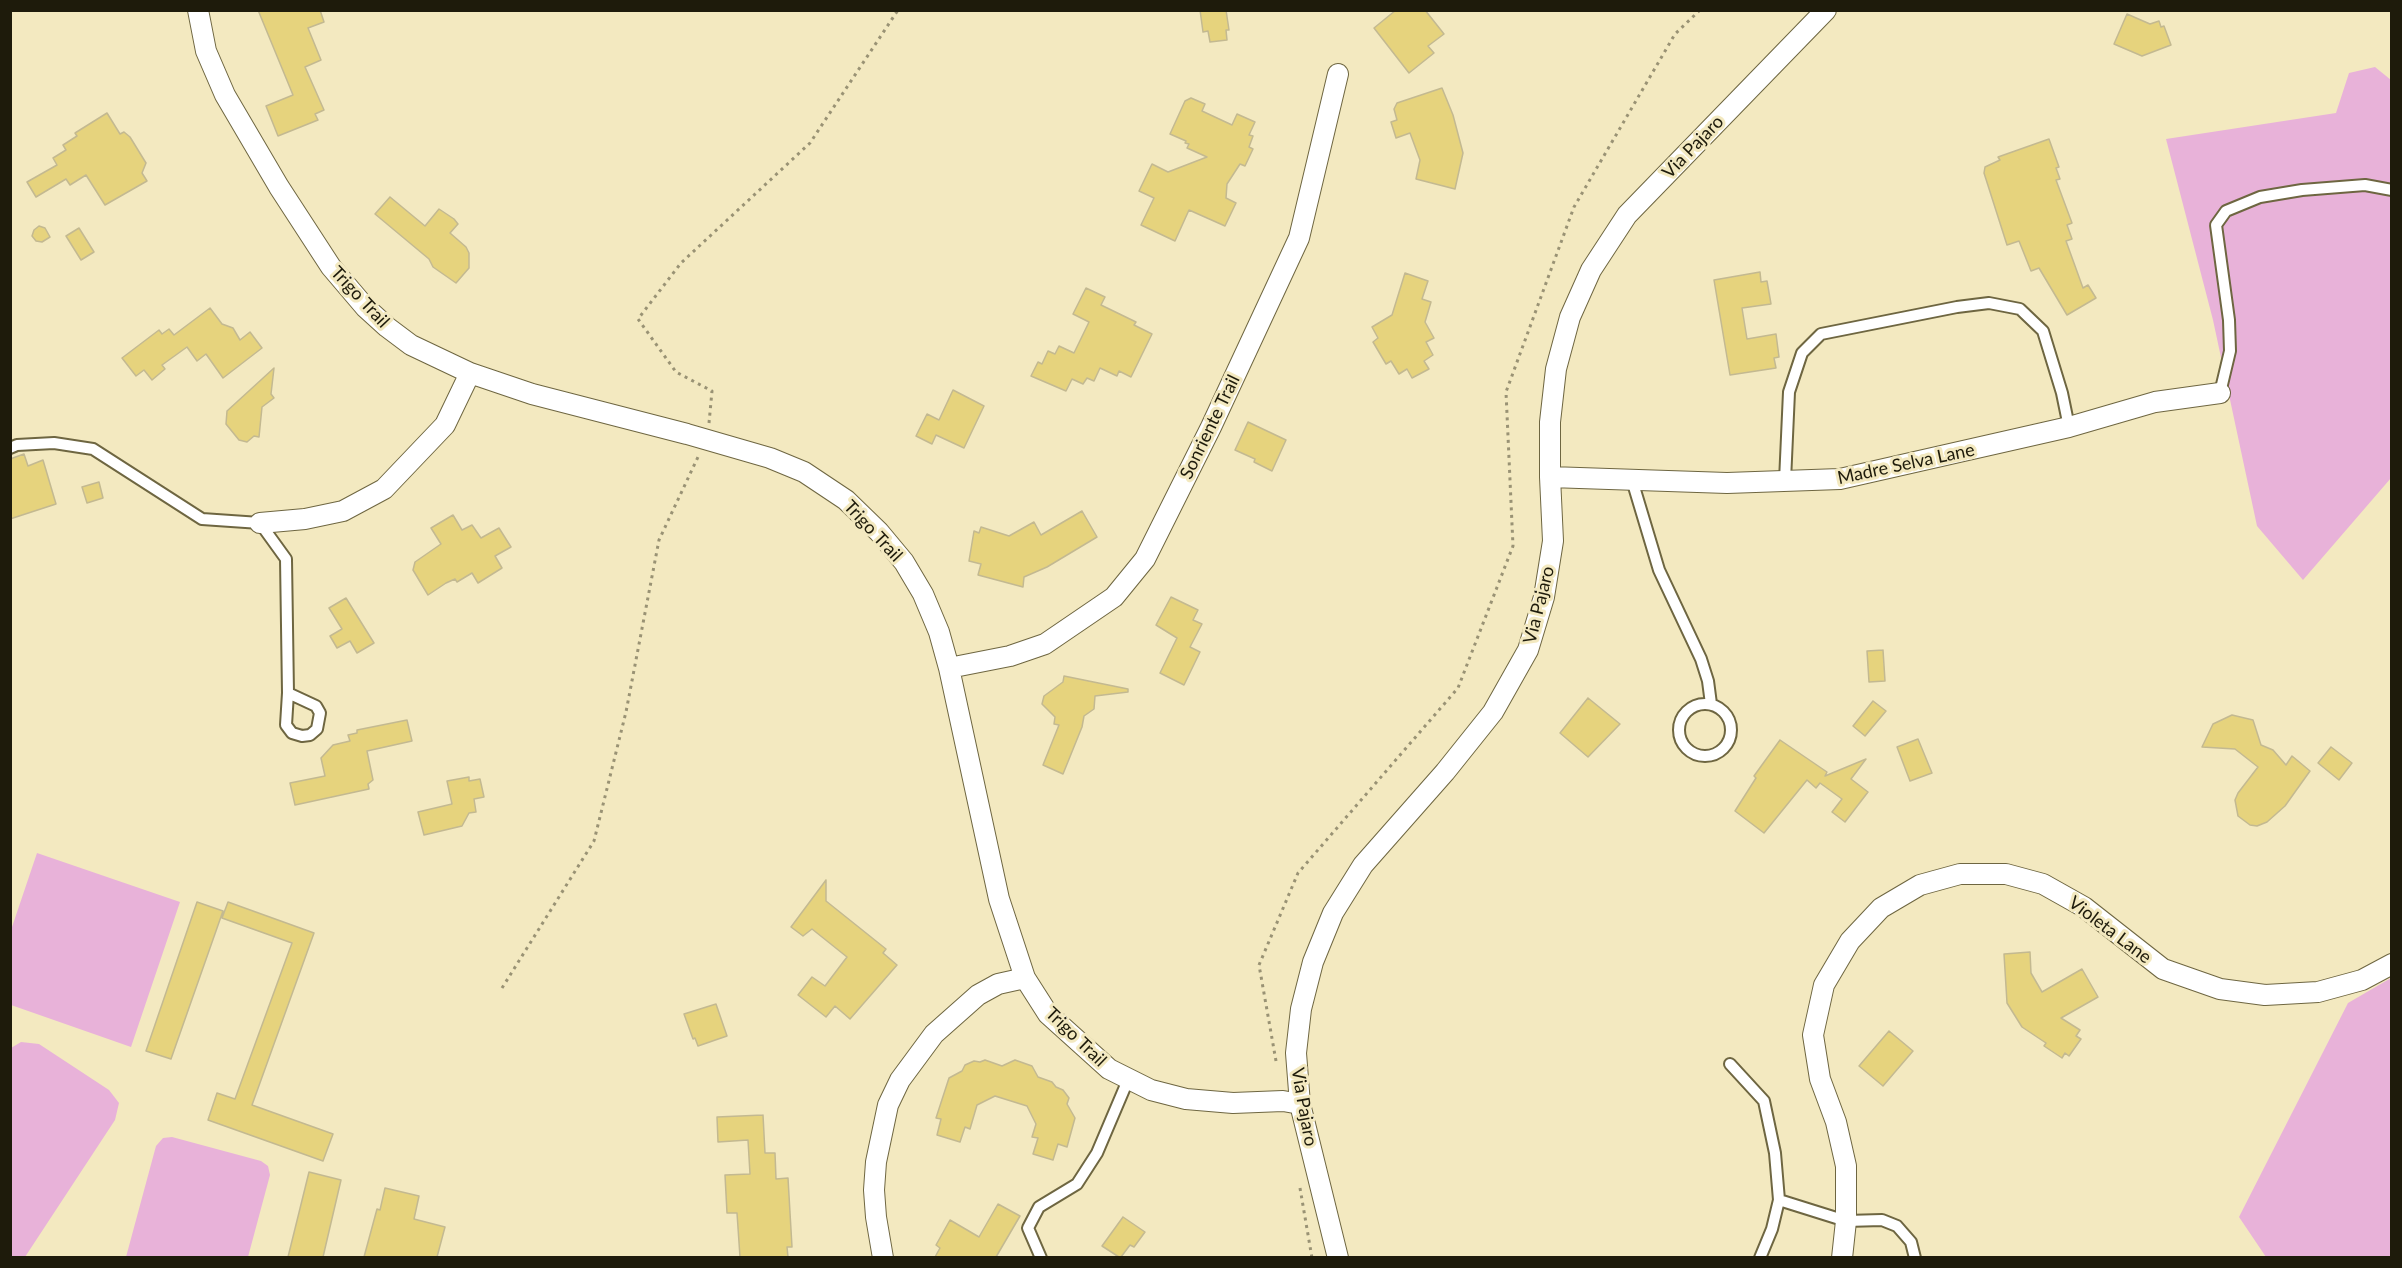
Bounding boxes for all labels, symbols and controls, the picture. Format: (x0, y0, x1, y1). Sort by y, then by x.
street label: Via Pajaro (1658, 111, 1728, 183)
street label: Trigo Trail (326, 262, 394, 332)
street label: Sonriente Trail (1175, 371, 1245, 483)
street label: Madre Selva Lane (1835, 439, 1977, 489)
street label: Trigo Trail (839, 496, 907, 566)
street label: Via Pajaro (1519, 564, 1559, 646)
street label: Violeta Lane (2064, 892, 2156, 968)
street label: Trigo Trail (1041, 1003, 1111, 1071)
street label: Via Pajaro (1286, 1066, 1322, 1148)

